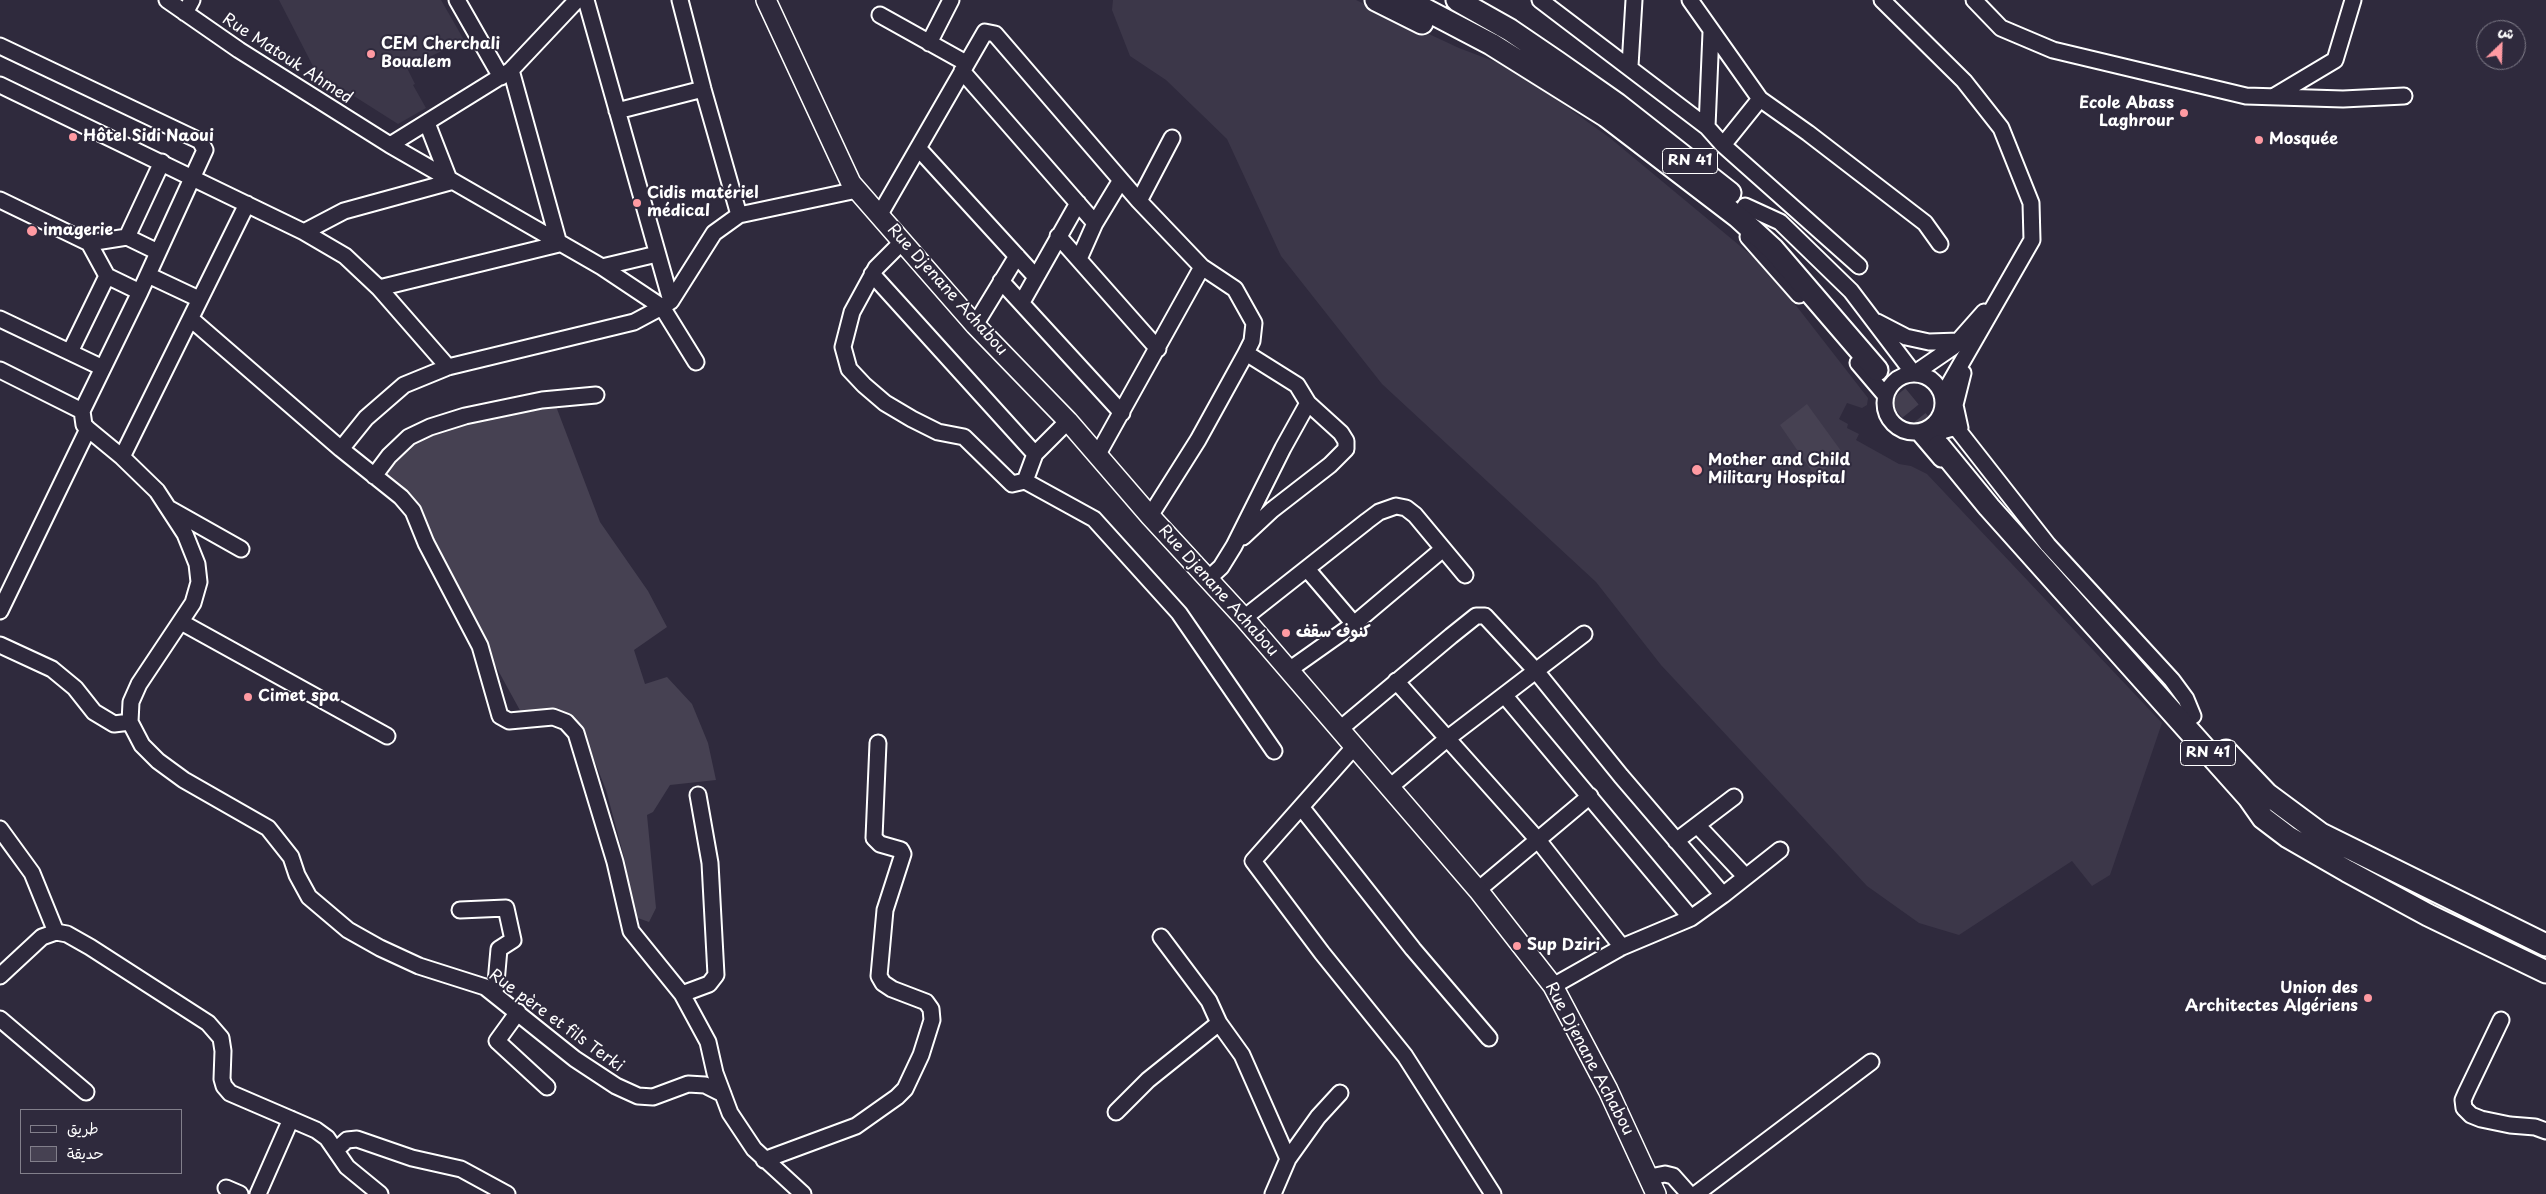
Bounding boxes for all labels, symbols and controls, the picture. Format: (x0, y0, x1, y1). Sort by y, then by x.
street label: Rue Matouk Ahmed (218, 10, 356, 108)
text: ش (2496, 19, 2518, 44)
north arrow (2476, 20, 2526, 70)
place label: CEM Cherchali Boualem (381, 35, 500, 73)
marker: CEM Cherchali Boualem (365, 48, 377, 60)
place label: Ecole Abass Laghrour (2079, 94, 2174, 132)
marker: Ecole Abass Laghrour (2178, 107, 2190, 119)
place label: Hôtel Sidi Naoui (83, 127, 214, 147)
place label: Mosquée (2269, 130, 2338, 150)
marker: Hôtel Sidi Naoui (67, 131, 79, 143)
marker: Mosquée (2253, 134, 2265, 146)
road number: RN 41 (1662, 148, 1718, 174)
place label: Cidis matériel médical (647, 184, 759, 222)
marker: Cidis matériel médical (631, 197, 643, 209)
street label: Rue Djenane Achabou (883, 220, 1011, 360)
place label: imagerie (43, 221, 113, 241)
marker: imagerie (25, 224, 39, 238)
place label: Mother and Child Military Hospital (1708, 451, 1850, 489)
marker: Mother and Child Military Hospital (1690, 463, 1704, 477)
street label: Rue Djenane Achabou (1154, 521, 1282, 661)
place label: كنوف سقف (1296, 623, 1371, 643)
marker: كنوف سقف (1280, 627, 1292, 639)
place label: Cimet spa (258, 687, 340, 707)
marker: Cimet spa (242, 691, 254, 703)
road number: RN 41 (2180, 740, 2236, 766)
place label: Sup Dziri (1527, 936, 1600, 956)
marker: Sup Dziri (1511, 940, 1523, 952)
street label: Rue père et fils Terki (485, 966, 627, 1076)
street label: Rue Djenane Achabou (1541, 979, 1637, 1139)
place label: Union des Architectes Algériens (2185, 979, 2358, 1017)
marker: Union des Architectes Algériens (2362, 992, 2374, 1004)
legend (20, 1109, 182, 1174)
text: طريق (67, 1116, 99, 1139)
text: حديقة (67, 1141, 104, 1164)

